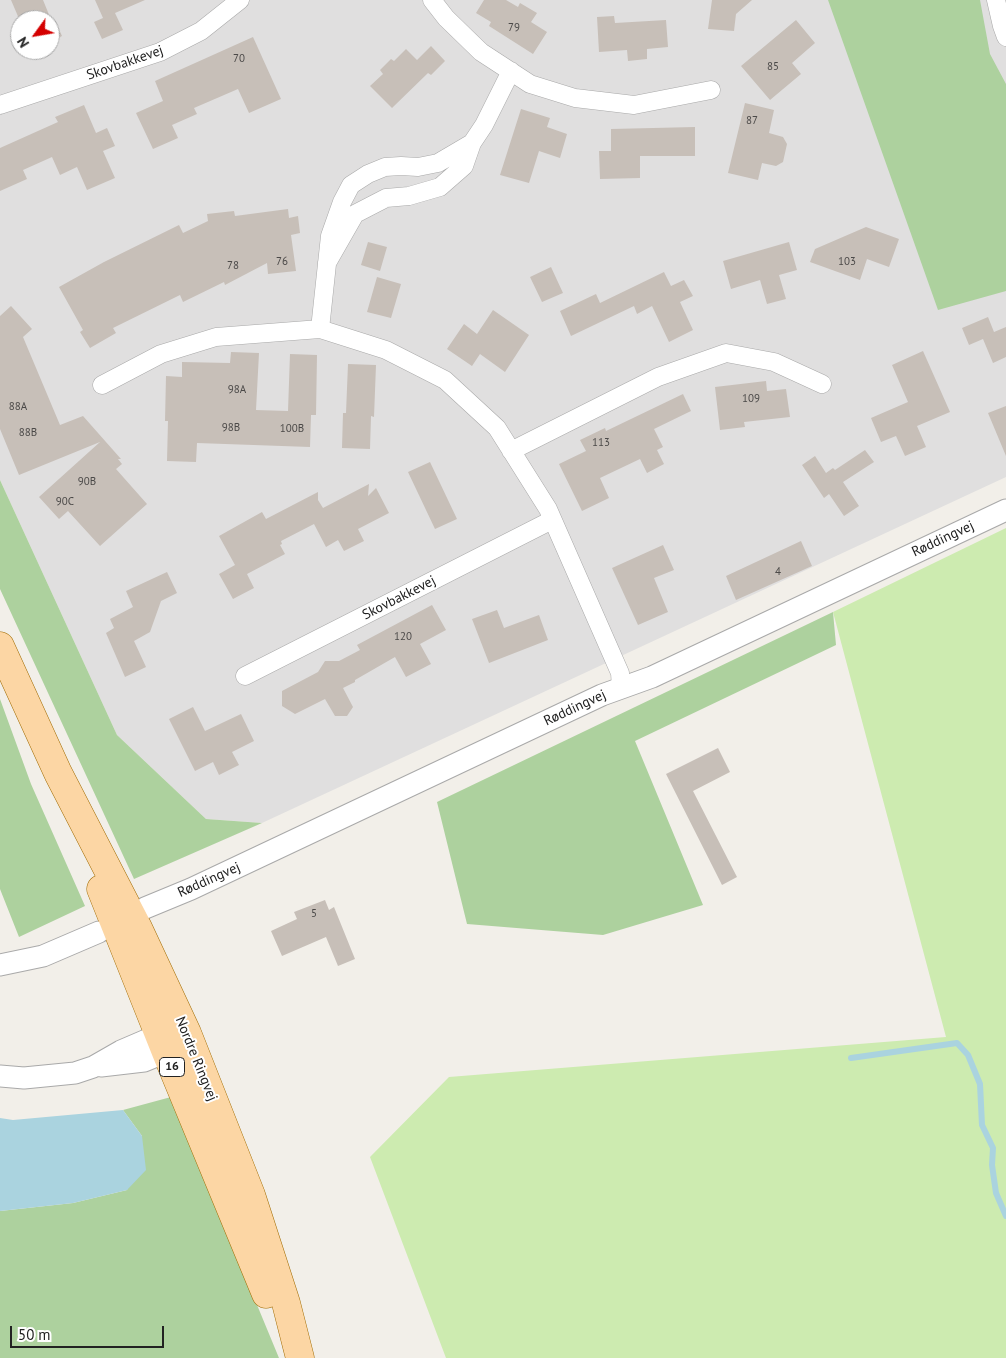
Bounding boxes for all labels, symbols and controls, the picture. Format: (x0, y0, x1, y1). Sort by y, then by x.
north arrow (10, 10, 60, 60)
house number: 79 (508, 21, 520, 35)
text: N (13, 34, 33, 51)
street label: Skovbakkevej (84, 42, 166, 84)
house number: 70 (233, 52, 245, 66)
house number: 85 (767, 60, 779, 74)
house number: 87 (746, 114, 758, 128)
house number: 76 (276, 255, 288, 269)
house number: 103 (838, 255, 856, 269)
house number: 78 (227, 259, 239, 273)
house number: 98A (228, 383, 246, 397)
house number: 109 (742, 392, 760, 406)
house number: 88A (9, 400, 27, 414)
house number: 98B (222, 421, 240, 435)
house number: 100B (280, 422, 304, 436)
house number: 88B (19, 426, 37, 440)
house number: 113 (592, 436, 610, 450)
house number: 90B (78, 475, 96, 489)
house number: 90C (56, 495, 74, 509)
street label: Røddingvej (909, 517, 977, 561)
house number: 4 (775, 565, 781, 579)
street label: Skovbakkevej (360, 572, 438, 624)
house number: 120 (394, 630, 412, 644)
street label: Røddingvej (541, 686, 609, 730)
street label: Røddingvej (175, 859, 243, 901)
house number: 5 (311, 907, 317, 921)
street label: Nordre Ringvej (171, 1014, 221, 1104)
road number: 16 (160, 1058, 184, 1076)
scale bar (12, 1316, 166, 1348)
text: 50 m (18, 1325, 51, 1344)

